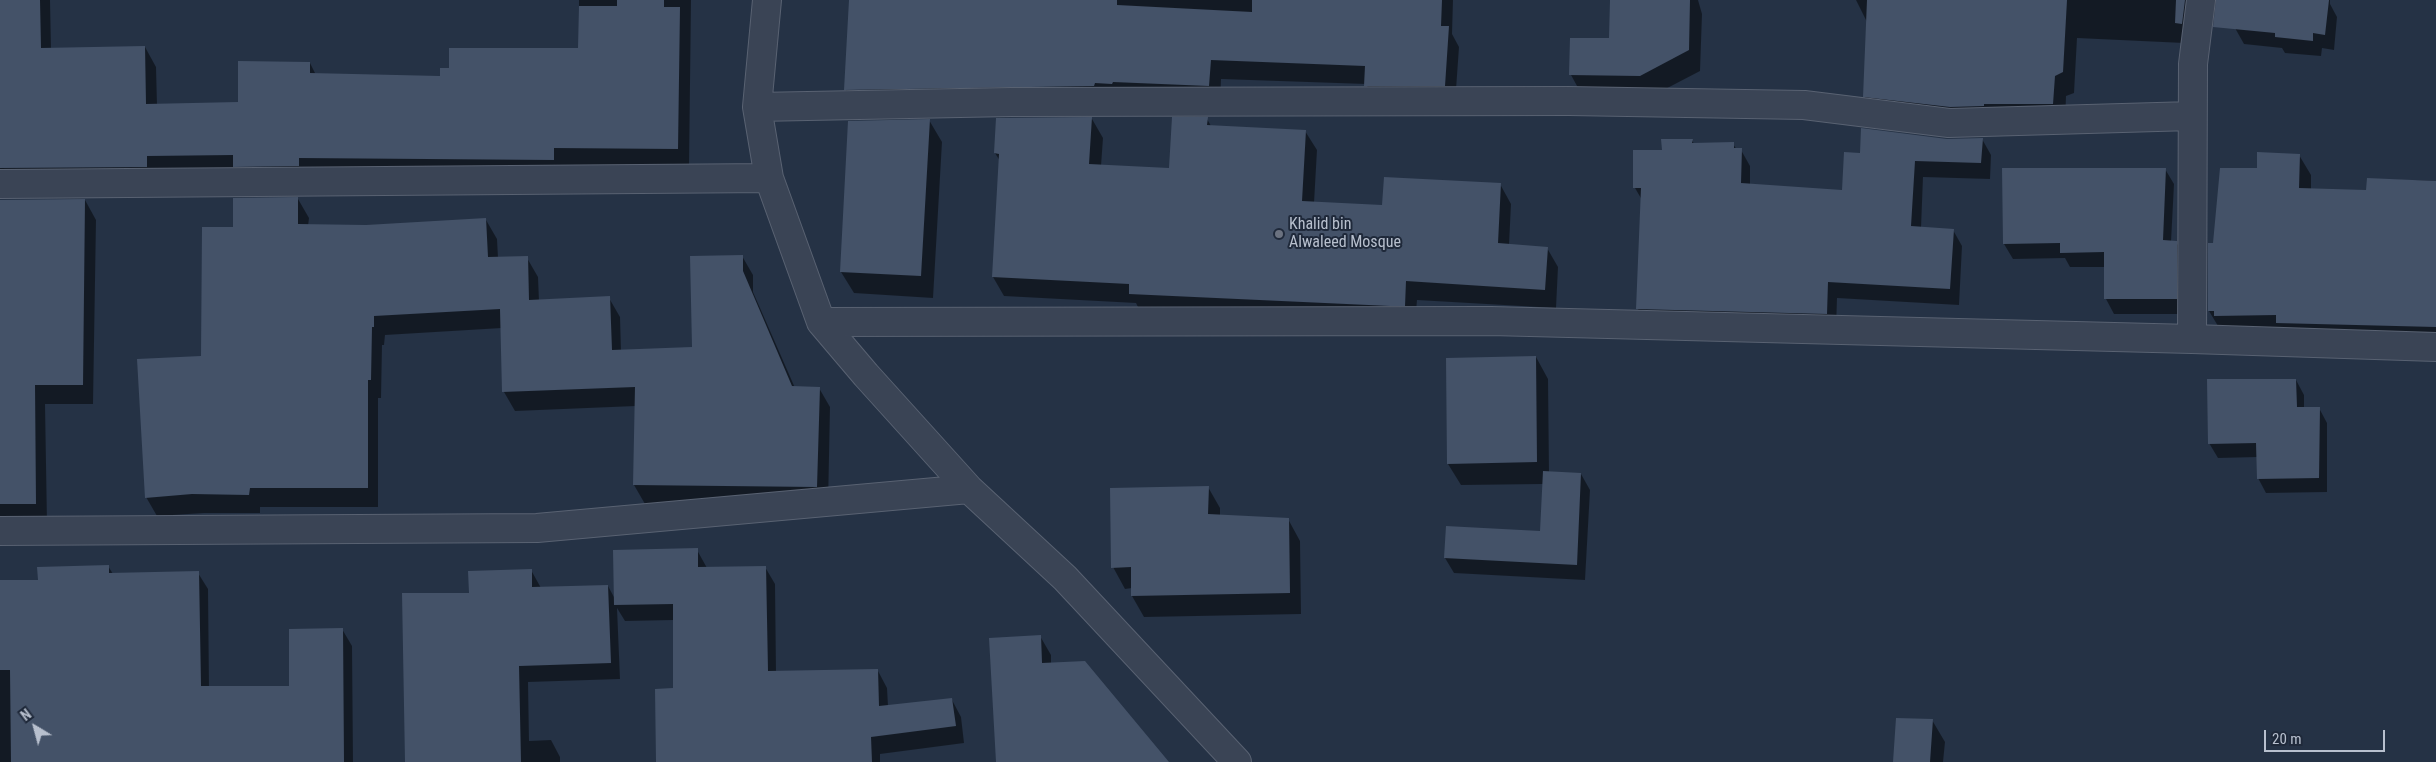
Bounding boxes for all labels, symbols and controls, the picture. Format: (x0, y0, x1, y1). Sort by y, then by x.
place label: Khalid bin Alwaleed Mosque (1289, 215, 1401, 253)
marker: Khalid bin Alwaleed Mosque (1273, 228, 1285, 240)
north arrow (10, 702, 60, 752)
text: N (18, 706, 34, 724)
scale bar (2266, 720, 2387, 752)
text: 20 m (2272, 730, 2302, 748)

